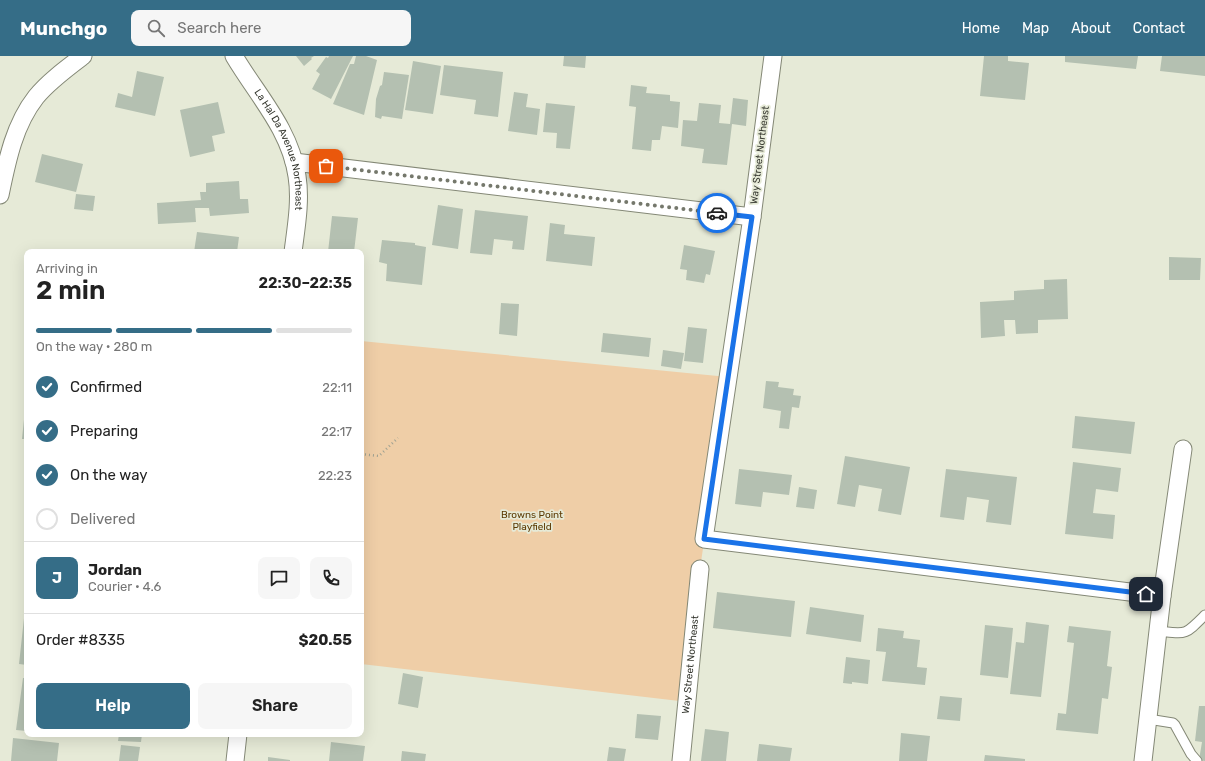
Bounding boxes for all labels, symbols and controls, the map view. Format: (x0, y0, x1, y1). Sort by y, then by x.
search box (131, 10, 411, 46)
text: Munchgo (20, 17, 107, 40)
icon: search (145, 17, 167, 39)
text: Search here (177, 19, 262, 37)
text: Home (962, 20, 1000, 37)
text: Map (1022, 20, 1049, 37)
text: About (1071, 20, 1111, 37)
text: Contact (1133, 20, 1185, 37)
street label: La Hal Da Avenue Northeast (252, 87, 305, 211)
street label: Way Street Northeast (748, 105, 772, 205)
pin (309, 149, 343, 183)
icon: bag (315, 155, 337, 177)
courier (697, 193, 737, 233)
icon: car (706, 202, 728, 224)
text: Arriving in (36, 261, 98, 276)
text: 22:30–22:35 (259, 274, 352, 292)
text: 2 min (36, 275, 105, 306)
text: On the way · 280 m (36, 339, 152, 354)
icon: check (36, 376, 58, 398)
text: Confirmed (70, 378, 142, 396)
text: 22:11 (322, 380, 352, 395)
icon: check (36, 420, 58, 442)
text: Preparing (70, 422, 138, 440)
text: 22:17 (321, 424, 352, 439)
icon: check (36, 464, 58, 486)
text: On the way (70, 466, 148, 484)
text: 22:23 (318, 468, 352, 483)
park label: Browns Point Playfield (501, 509, 563, 533)
text: Delivered (70, 510, 135, 528)
button: chat (258, 557, 300, 599)
button: phone (310, 557, 352, 599)
text: Jordan (88, 561, 142, 579)
text: J (52, 569, 62, 587)
pin (1129, 577, 1163, 611)
text: Courier · 4.6 (88, 579, 161, 594)
icon: home (1135, 583, 1157, 605)
street label: Way Street Northeast (680, 615, 701, 714)
text: Order #8335 (36, 631, 125, 649)
text: $20.55 (298, 631, 352, 649)
button: Help (36, 683, 190, 729)
button: Share (198, 683, 352, 729)

